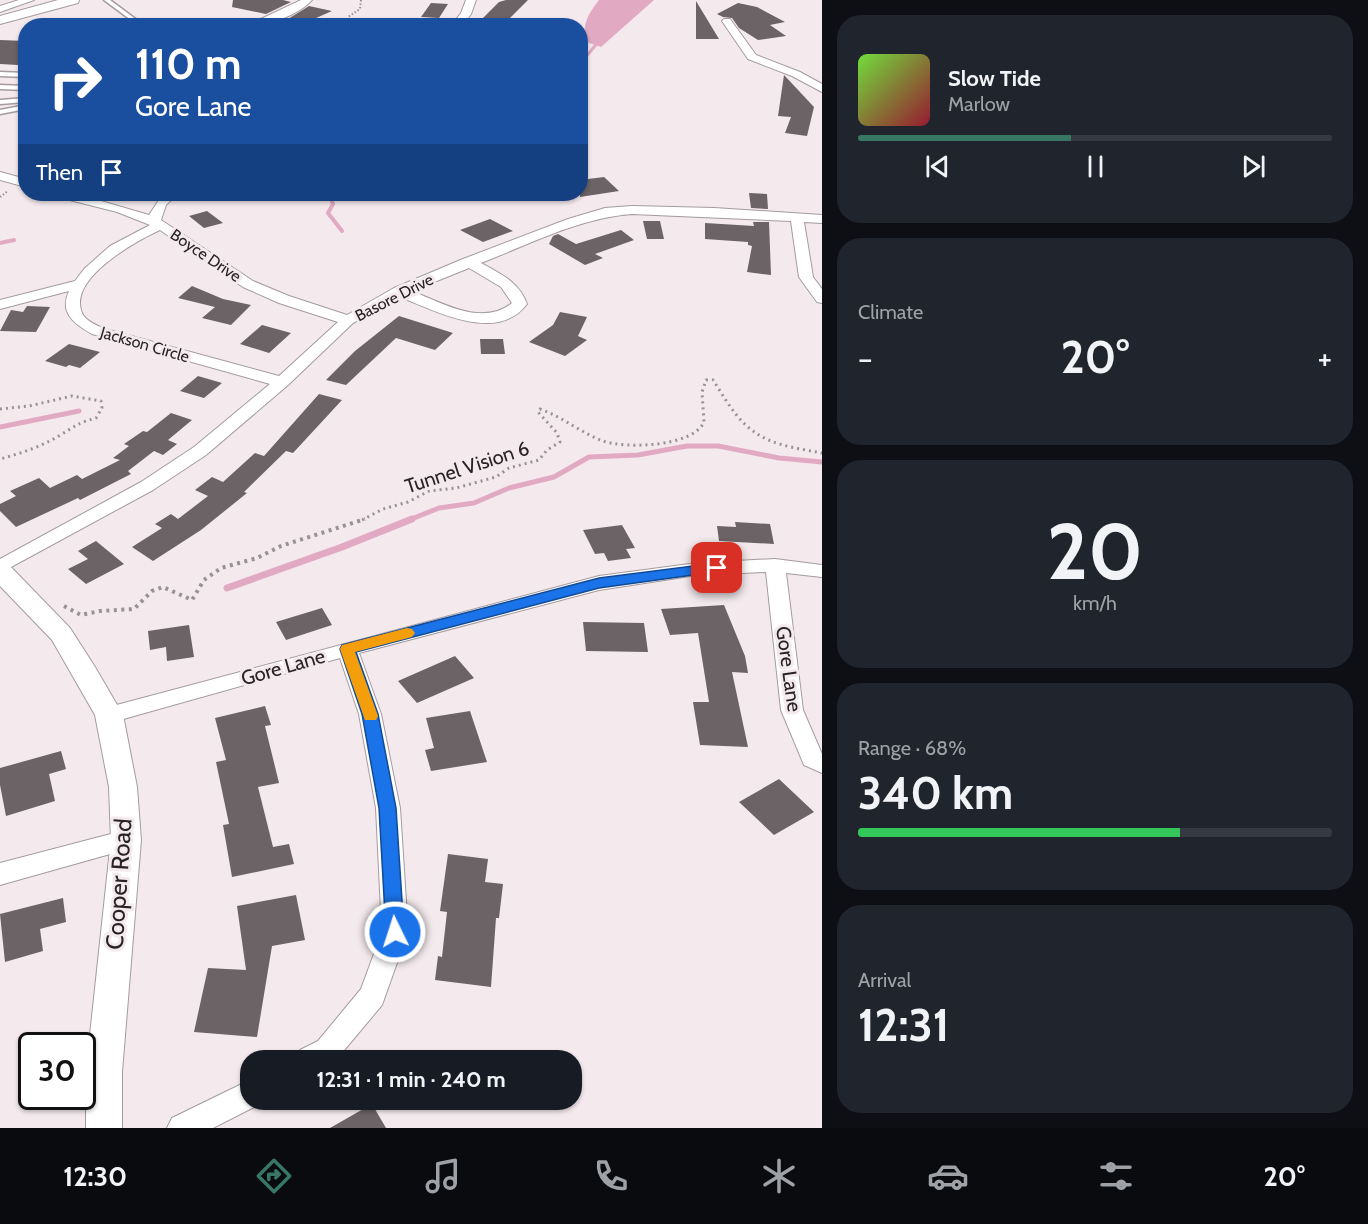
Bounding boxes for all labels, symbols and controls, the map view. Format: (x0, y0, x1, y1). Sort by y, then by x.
text: 110 m (135, 38, 242, 90)
icon: right (36, 42, 114, 120)
text: Slow Tide (948, 65, 1041, 92)
text: Gore Lane (135, 90, 251, 123)
text: Marlow (948, 92, 1010, 116)
icon: previous (921, 150, 954, 183)
icon: pause (1079, 150, 1112, 183)
icon: next (1237, 150, 1270, 183)
icon: arrive (95, 156, 128, 189)
text: Then (36, 159, 83, 186)
street label: Boyce Drive (167, 225, 245, 286)
street label: Basore Drive (352, 270, 436, 325)
text: Climate (858, 300, 923, 324)
street label: Jackson Circle (97, 322, 192, 366)
text: 20° (1061, 330, 1129, 384)
text: − (858, 338, 873, 378)
text: + (1317, 338, 1332, 378)
street label: Tunnel Vision 6 (402, 436, 532, 498)
text: 20 (1047, 504, 1143, 599)
pin (691, 542, 742, 593)
icon: arrive (700, 551, 733, 584)
text: km/h (1073, 591, 1117, 615)
street label: Gore Lane (771, 625, 807, 713)
street label: Gore Lane (238, 644, 328, 690)
text: Range · 68% (858, 736, 966, 760)
text: 340 km (858, 766, 1013, 820)
street label: Cooper Road (99, 817, 138, 951)
position arrow (363, 900, 427, 964)
text: Arrival (858, 968, 911, 992)
text: 12:31 (858, 998, 949, 1052)
speed limit sign: 30 (18, 1032, 96, 1110)
text: 12:31 · 1 min · 240 m (316, 1066, 506, 1093)
icon: directions (253, 1155, 295, 1197)
icon: music (422, 1155, 464, 1197)
icon: phone (590, 1155, 632, 1197)
icon: climate (758, 1155, 800, 1197)
icon: car (927, 1155, 969, 1197)
icon: filters (1095, 1155, 1137, 1197)
text: 12:30 (63, 1160, 127, 1193)
text: 20° (1264, 1160, 1305, 1193)

